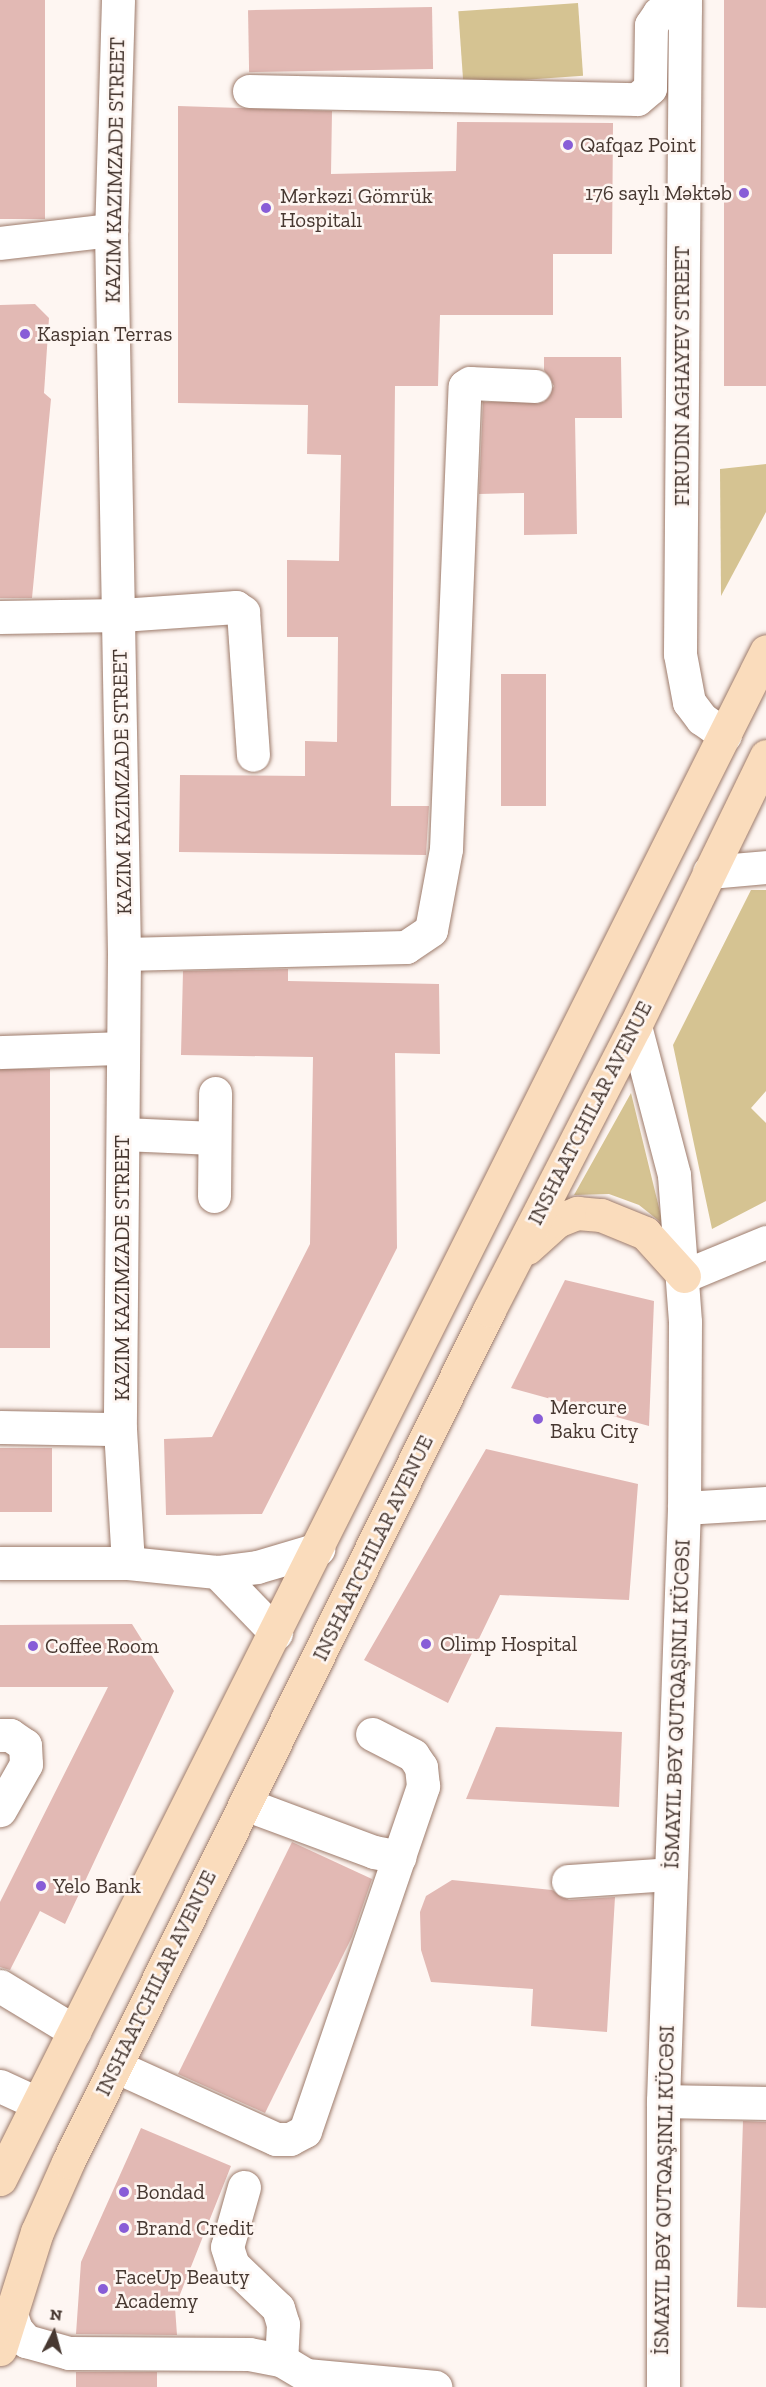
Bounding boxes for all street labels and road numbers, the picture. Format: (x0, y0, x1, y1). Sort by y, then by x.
street label: KAZIM KAZIMZADE STREET (100, 37, 130, 303)
street label: FIRUDIN AGHAYEV STREET (669, 245, 695, 507)
street label: KAZIM KAZIMZADE STREET (107, 649, 137, 915)
street label: INSHAATCHILAR AVENUE (522, 997, 658, 1229)
street label: KAZIM KAZIMZADE STREET (109, 1135, 135, 1401)
street label: INSHAATCHILAR AVENUE (307, 1431, 439, 1665)
street label: İSMAYIL BƏY QUTQAŞINLI KÜCƏSI (659, 1538, 695, 1870)
street label: INSHAATCHILAR AVENUE (90, 1866, 222, 2100)
street label: İSMAYIL BƏY QUTQAŞINLI KÜCƏSI (649, 2024, 679, 2356)

